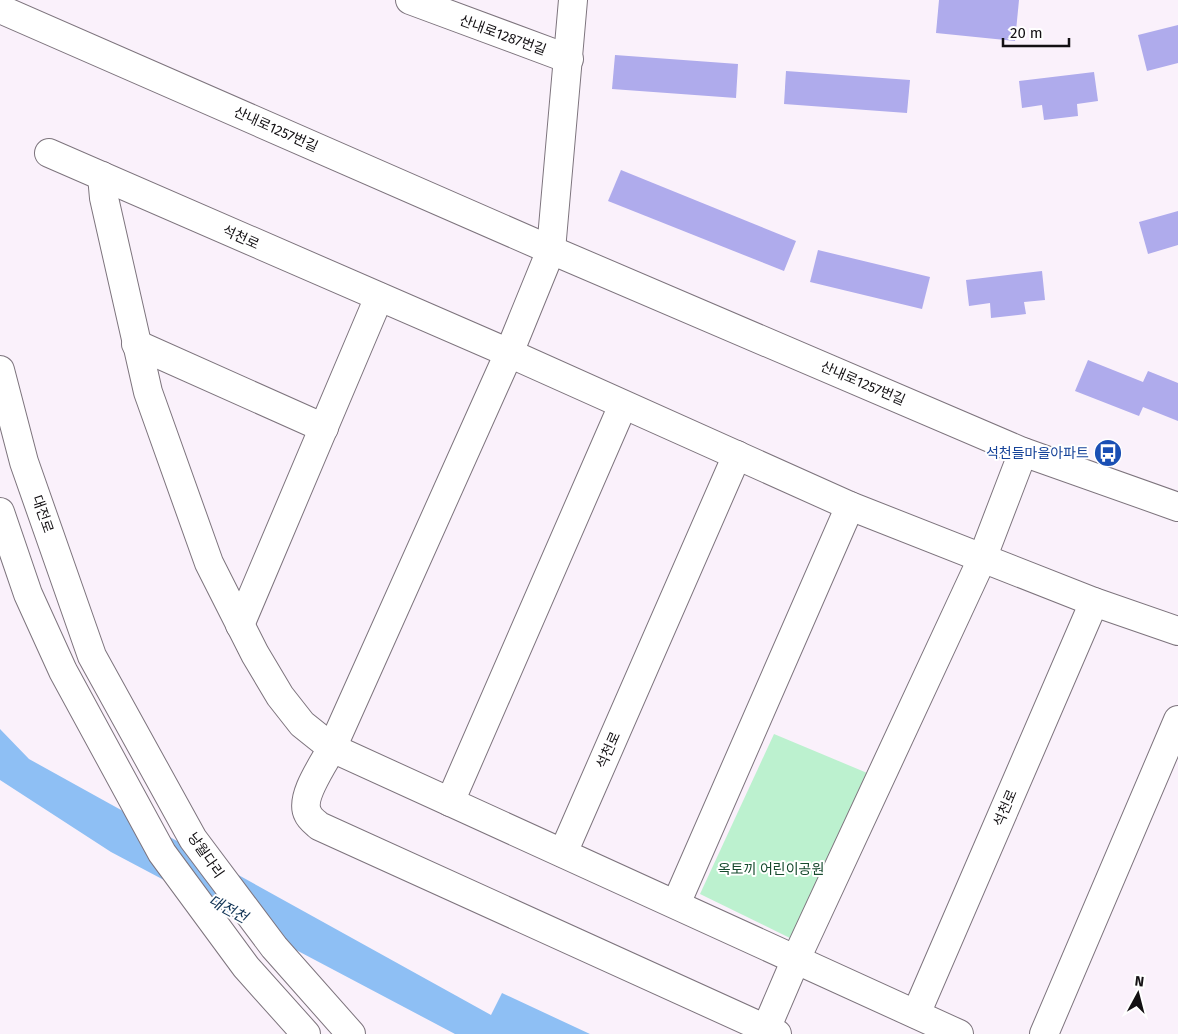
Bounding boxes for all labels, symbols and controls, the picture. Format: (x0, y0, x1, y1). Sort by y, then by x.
street label: 산내로1287번길 (457, 12, 549, 59)
scale bar (1003, 15, 1069, 47)
text: 20 m (1010, 24, 1043, 42)
street label: 산내로1257번길 (231, 103, 320, 156)
street label: 석천로 (220, 222, 262, 253)
street label: 산내로1257번길 (818, 358, 908, 409)
bus stop icon: 석천들마을아파트 (1093, 438, 1123, 468)
place label: 석천들마을아파트 (986, 445, 1089, 462)
street label: 대전로 (28, 493, 57, 535)
street label: 석천로 (593, 729, 624, 771)
street label: 석천로 (990, 787, 1021, 829)
street label: 낭월다리 (184, 829, 227, 881)
park label: 옥토끼 어린이공원 (718, 861, 824, 878)
water label: 대전천 (205, 891, 252, 928)
north arrow (1113, 969, 1163, 1019)
text: N (1134, 973, 1145, 991)

